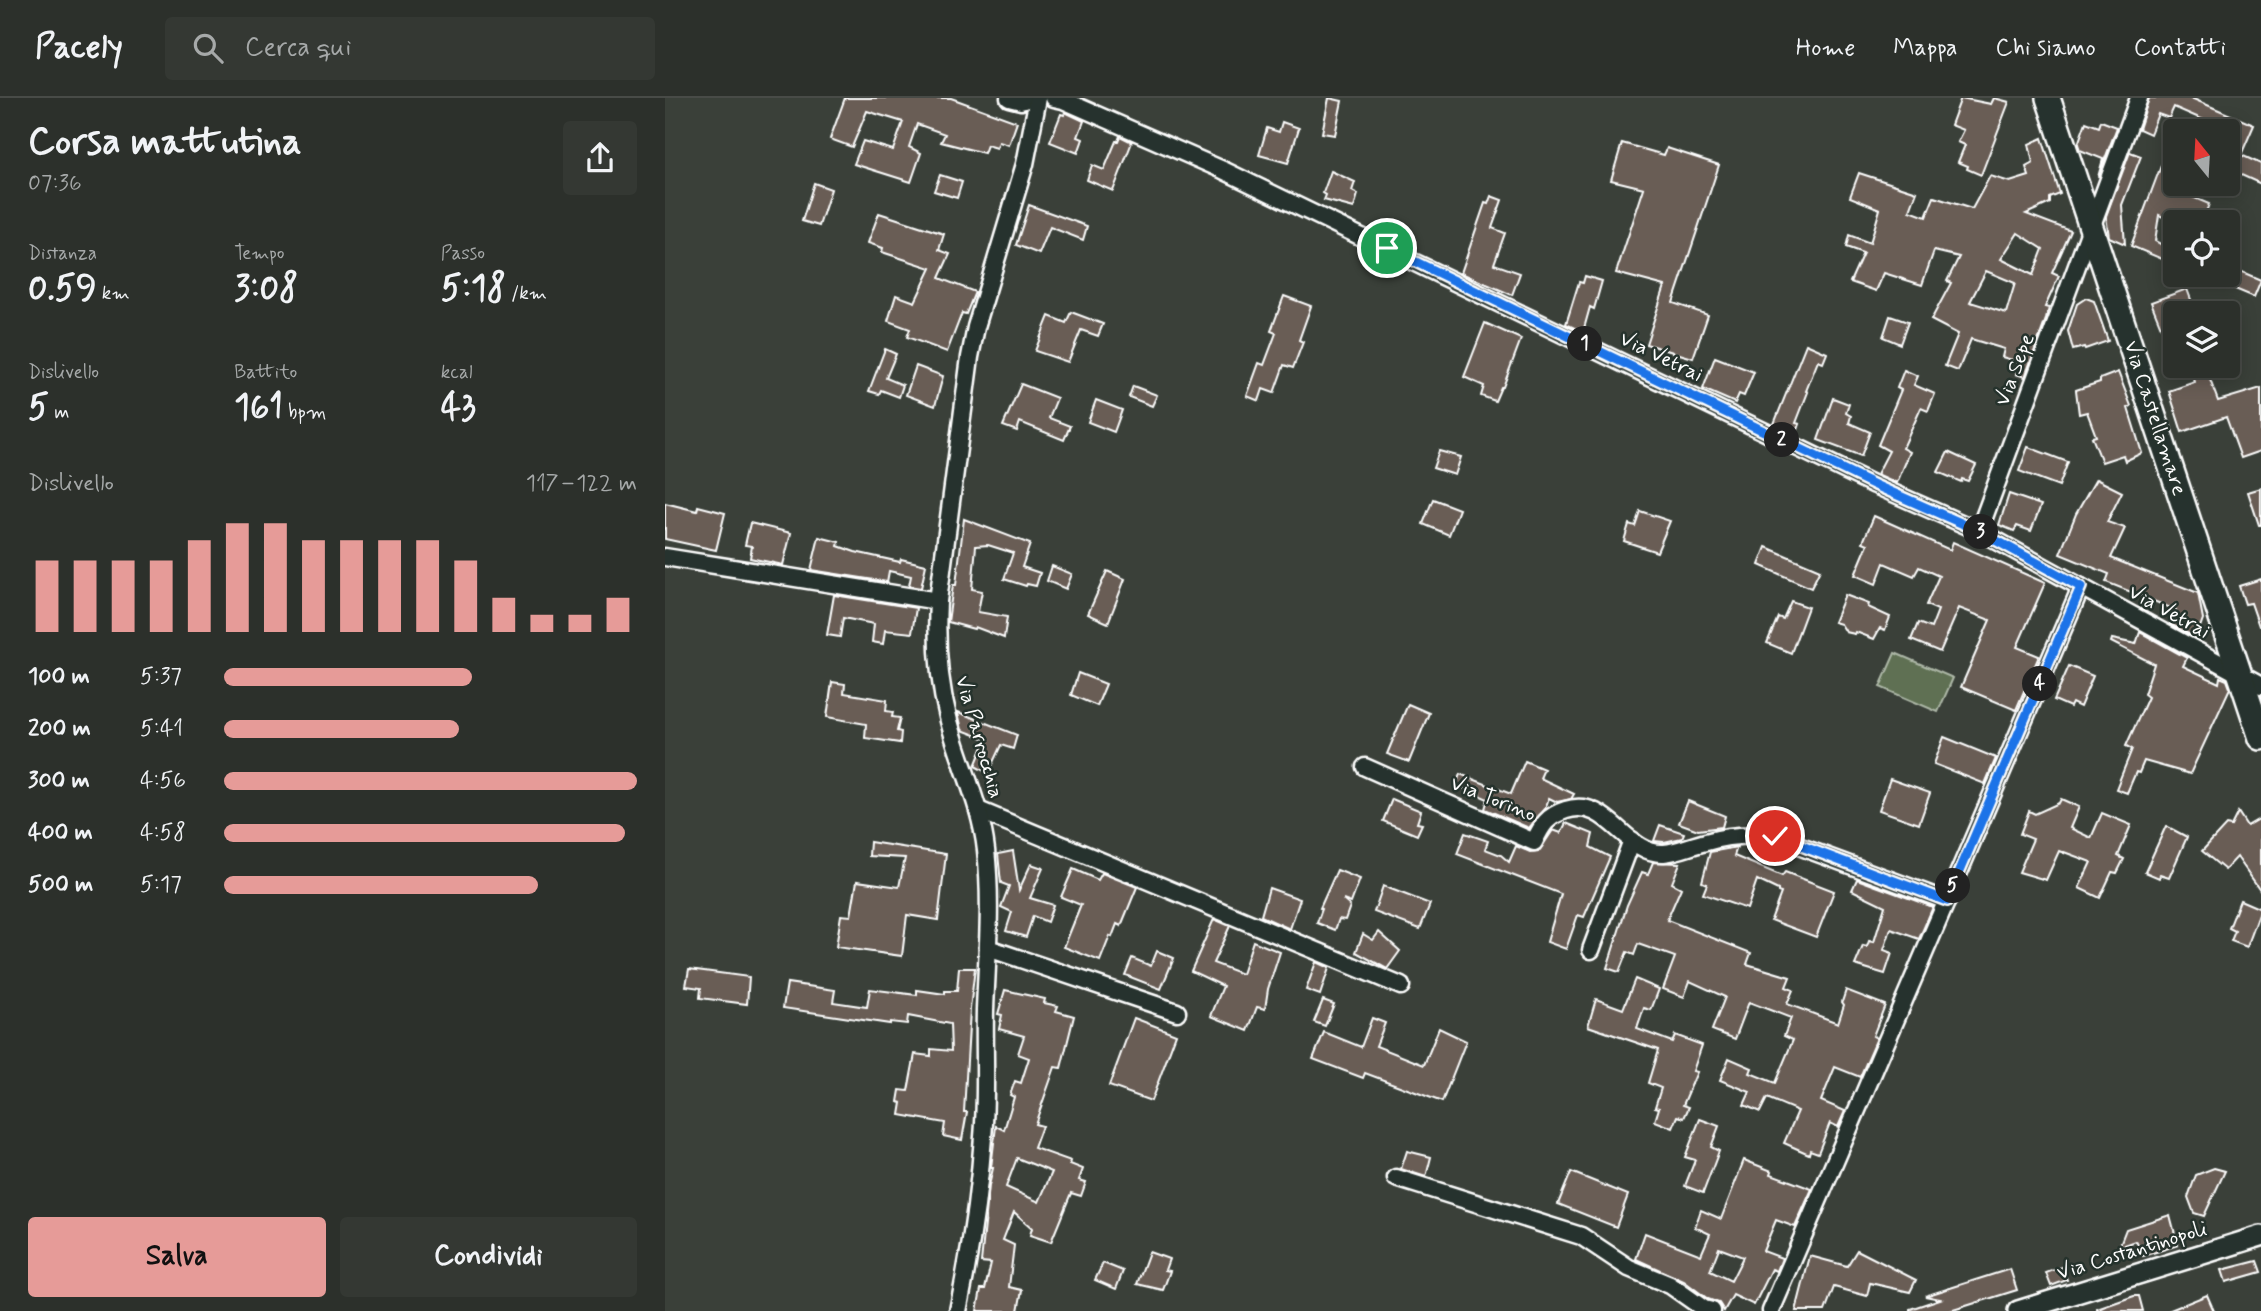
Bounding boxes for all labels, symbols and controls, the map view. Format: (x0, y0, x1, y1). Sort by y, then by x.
search box (165, 17, 655, 80)
text: Pacely (35, 26, 123, 70)
icon: search (189, 29, 227, 67)
text: Cerca qui (245, 31, 351, 65)
text: Home (1796, 33, 1855, 64)
text: Mappa (1893, 33, 1957, 64)
text: Chi siamo (1995, 33, 2096, 64)
text: Contatti (2134, 33, 2226, 64)
text: Corsa mattutina (28, 118, 302, 167)
north arrow (2163, 119, 2240, 196)
map controls (2163, 119, 2240, 378)
button: share (563, 121, 637, 195)
text: 07:36 (28, 169, 82, 199)
button: locate (2163, 210, 2240, 287)
pin (1357, 218, 1417, 278)
icon: arrive (1368, 229, 1406, 267)
text: Distanza (28, 241, 97, 266)
text: Tempo (234, 241, 285, 266)
text: Passo (441, 241, 485, 266)
text: 0.59 (28, 266, 97, 312)
text: 3:08 (234, 266, 298, 312)
text: 5:18 (441, 266, 506, 312)
text: km (97, 281, 130, 306)
text: /km (506, 281, 547, 306)
button: layers (2163, 301, 2240, 378)
street label: Via Vetrai (1615, 325, 1707, 389)
pin: 1 (1567, 327, 1602, 362)
street label: Via Sepe (1988, 330, 2042, 410)
text: 1 (1580, 331, 1589, 356)
street label: Via Castellamare (2117, 337, 2193, 499)
text: Dislivello (28, 360, 99, 385)
text: Battito (234, 360, 297, 385)
text: kcal (441, 360, 473, 385)
text: 5 (28, 385, 49, 431)
text: 161 (234, 385, 283, 431)
text: 43 (441, 385, 476, 431)
text: m (49, 400, 69, 425)
text: bpm (283, 400, 326, 425)
pin: 2 (1765, 422, 1799, 458)
text: 2 (1777, 427, 1786, 452)
text: Dislivello (28, 469, 114, 499)
text: 117–122 m (526, 469, 637, 499)
pin: 3 (1963, 514, 1999, 550)
text: 3 (1976, 519, 1985, 544)
street label: Via Vetrai (2123, 578, 2215, 646)
text: 100 m (28, 662, 90, 692)
text: 5:37 (140, 662, 182, 692)
pin: 4 (2023, 666, 2057, 702)
text: 4 (2034, 671, 2045, 696)
street label: Via Parrocchia (948, 672, 1010, 802)
text: 200 m (28, 714, 91, 744)
text: 5:41 (140, 714, 183, 744)
text: 300 m (28, 766, 90, 796)
text: 4:56 (140, 766, 186, 796)
street label: Via Torino (1446, 769, 1540, 829)
pin (1745, 806, 1805, 866)
icon: check (1756, 817, 1794, 855)
text: 400 m (28, 818, 93, 848)
text: 4:58 (140, 818, 186, 848)
pin: 5 (1935, 868, 1971, 904)
text: 500 m (28, 870, 93, 900)
text: 5:17 (140, 870, 182, 900)
text: 5 (1947, 873, 1958, 898)
street label: Via Costantinopoli (2053, 1215, 2211, 1287)
button: Salva (28, 1217, 326, 1297)
button: Condividi (340, 1217, 637, 1297)

